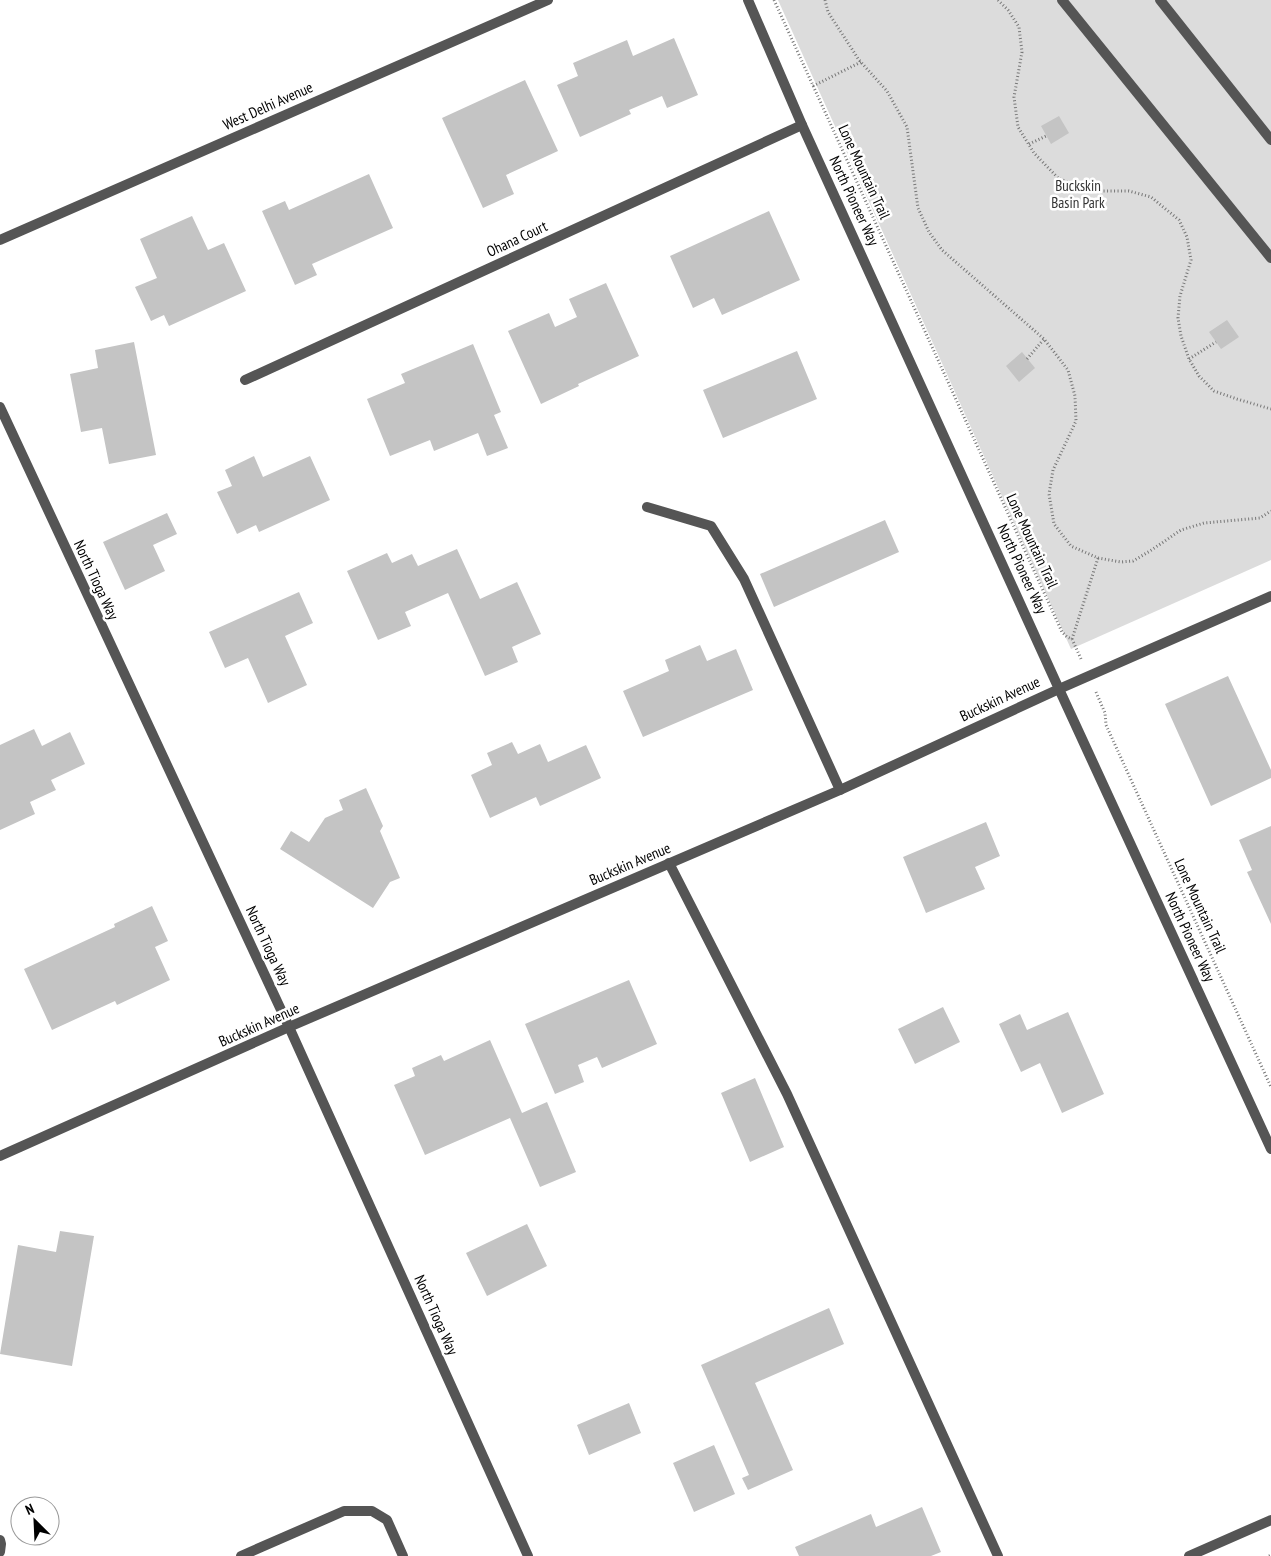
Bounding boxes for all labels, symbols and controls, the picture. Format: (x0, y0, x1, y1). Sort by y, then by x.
street label: West Delhi Avenue (220, 77, 316, 134)
street label: Lone Mountain Trail (834, 121, 895, 223)
street label: North Pioneer Way (825, 153, 884, 249)
park label: Buckskin Basin Park (1051, 176, 1105, 212)
street label: Ohana Court (483, 216, 550, 261)
street label: Lone Mountain Trail (1002, 490, 1063, 592)
street label: North Pioneer Way (993, 521, 1052, 617)
street label: North Tioga Way (70, 537, 123, 623)
street label: Buckskin Avenue (957, 672, 1043, 725)
street label: Buckskin Avenue (586, 838, 673, 889)
street label: Lone Mountain Trail (1170, 855, 1231, 957)
street label: North Pioneer Way (1161, 889, 1220, 985)
street label: North Tioga Way (242, 903, 295, 989)
street label: Buckskin Avenue (216, 998, 302, 1051)
street label: North Tioga Way (410, 1272, 463, 1358)
north arrow (10, 1496, 60, 1546)
text: N (23, 1499, 37, 1519)

